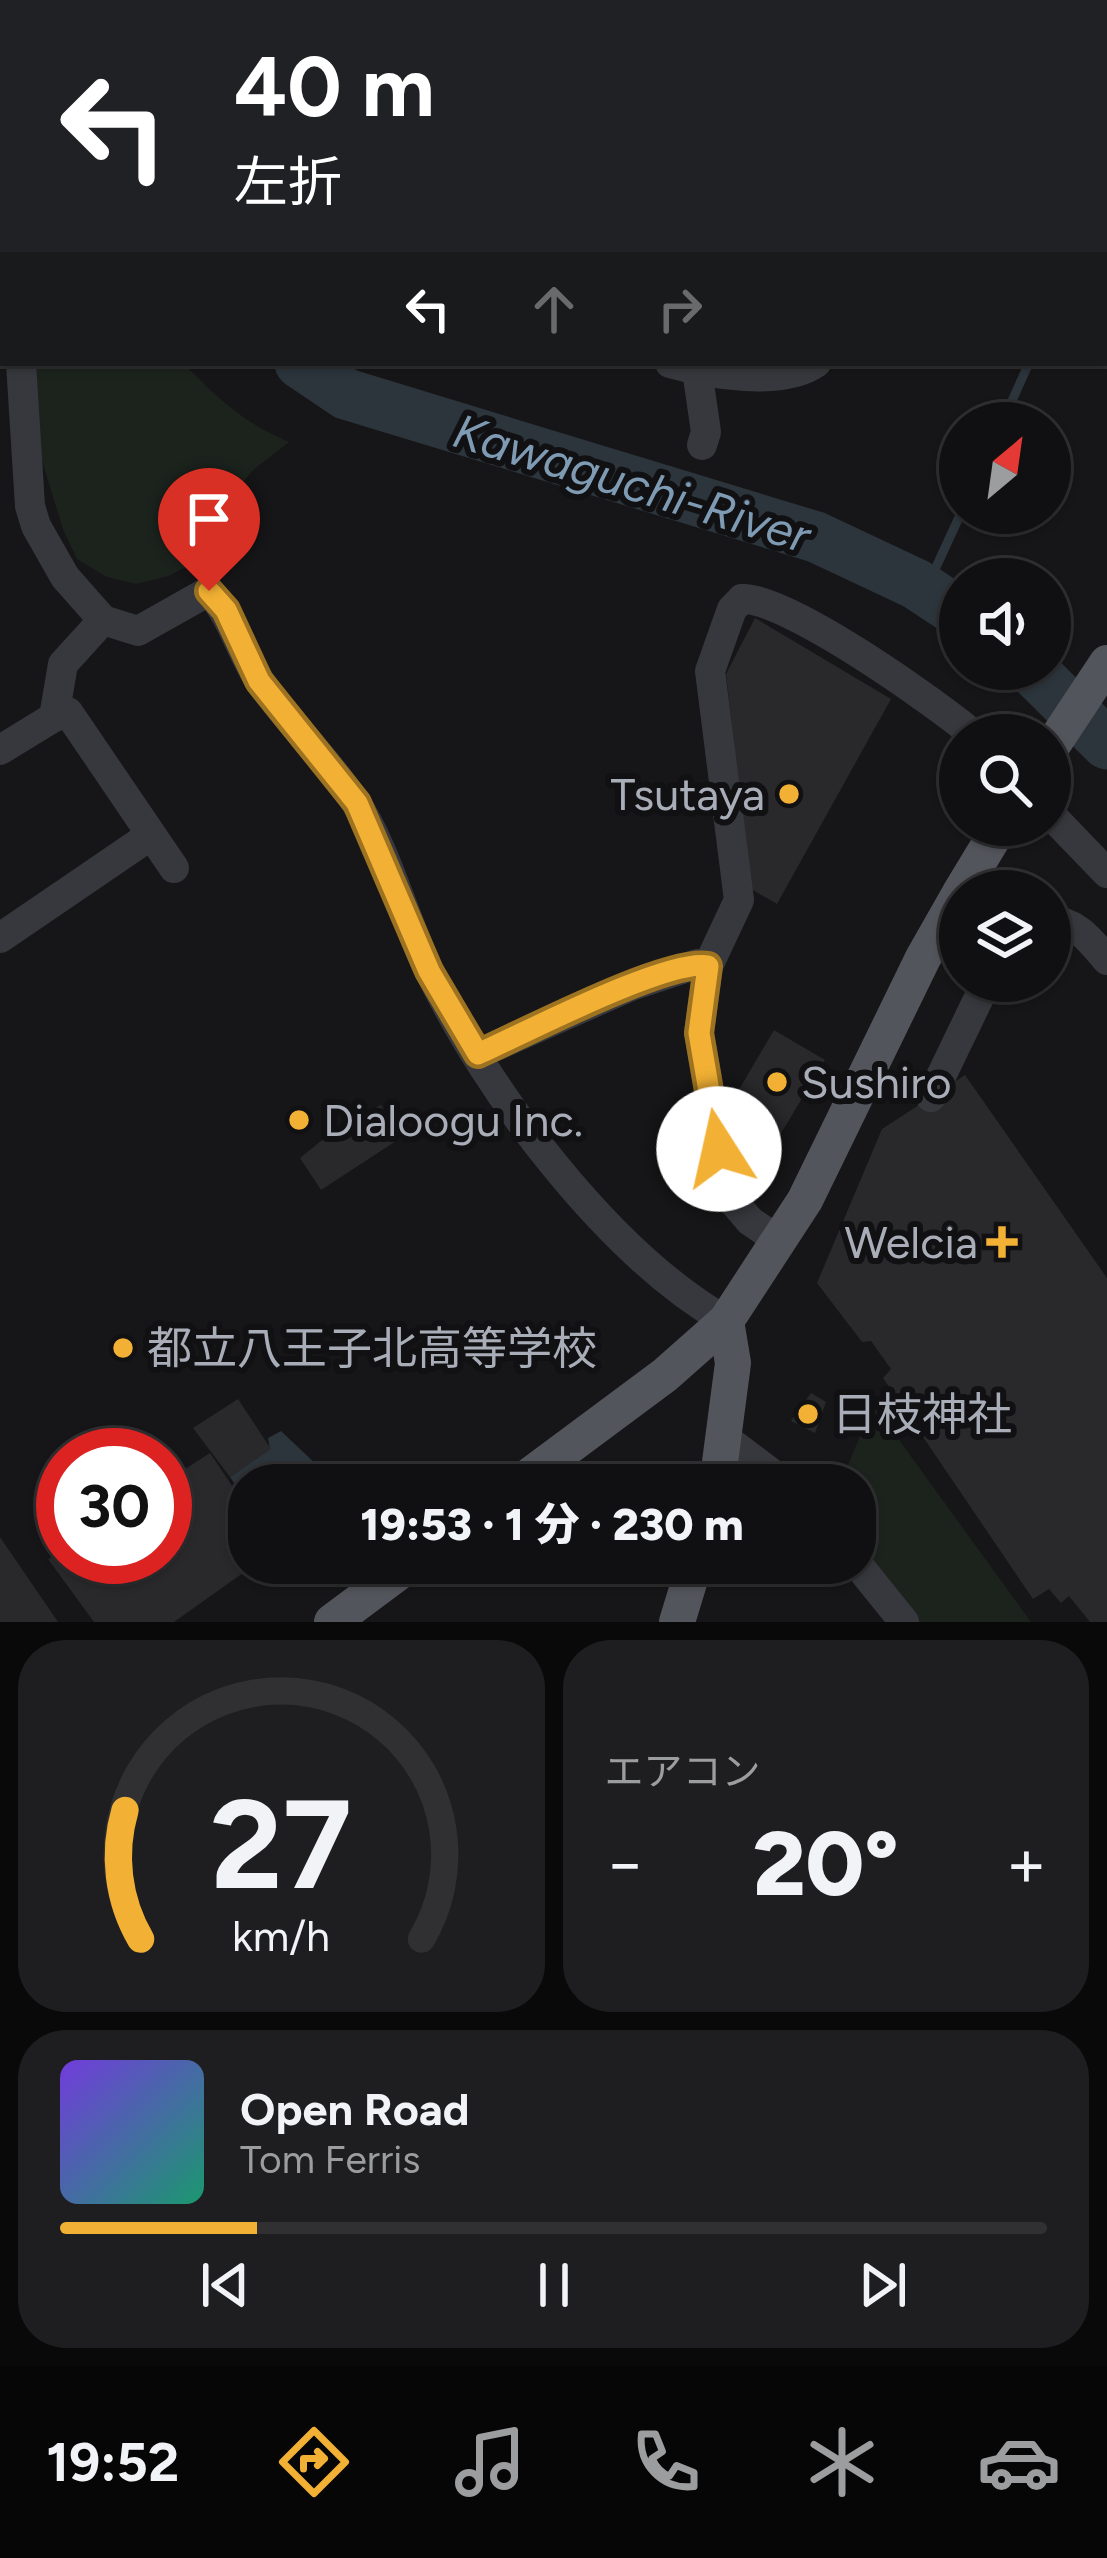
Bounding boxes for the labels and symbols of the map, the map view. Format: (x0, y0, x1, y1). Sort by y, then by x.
water label: Kawaguchi-River (447, 401, 819, 565)
north arrow (939, 402, 1071, 534)
pin (158, 468, 260, 591)
place label: Tsutaya (611, 767, 765, 821)
marker: Tsutaya (776, 781, 802, 807)
place label: Sushiro (801, 1055, 952, 1109)
marker: Sushiro (764, 1069, 790, 1095)
position arrow (656, 1086, 782, 1212)
place label: Dialoogu Inc. (323, 1093, 583, 1147)
marker: Dialoogu Inc. (286, 1107, 312, 1133)
place label: Welcia (844, 1215, 978, 1269)
marker: Welcia (989, 1229, 1015, 1255)
place label: 都立八王子北高等学校 (147, 1321, 597, 1375)
marker: 都立八王子北高等学校 (110, 1335, 136, 1361)
place label: 日枝神社 (832, 1387, 1012, 1441)
marker: 日枝神社 (795, 1401, 821, 1427)
speed limit sign: 30 (36, 1428, 192, 1584)

